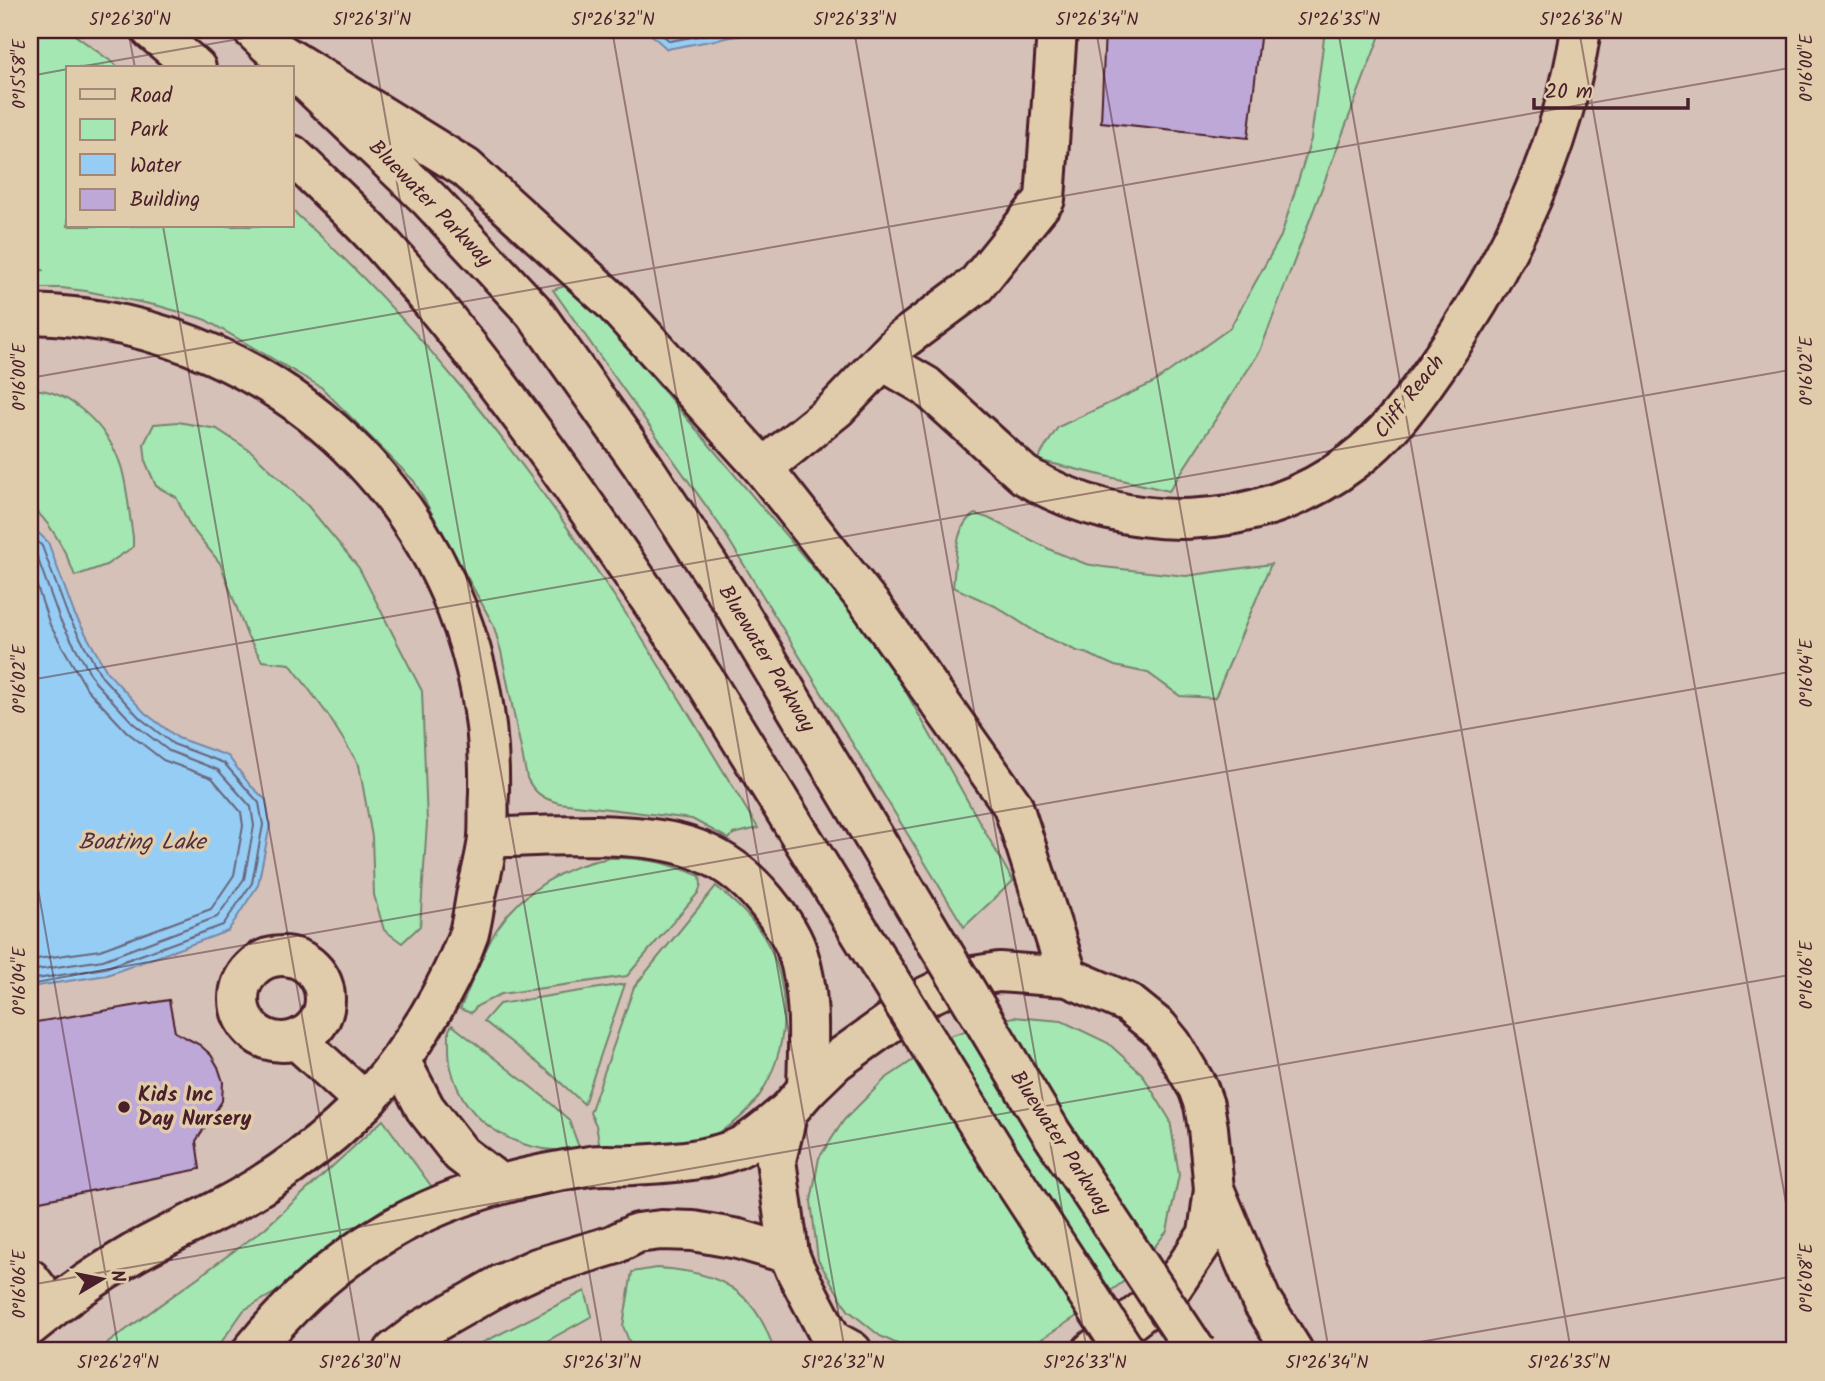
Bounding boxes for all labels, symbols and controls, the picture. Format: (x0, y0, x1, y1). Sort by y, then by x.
text: 51°26'30"N (89, 6, 171, 35)
text: 51°26'31"N (333, 6, 411, 35)
text: 51°26'32"N (571, 6, 655, 35)
text: 51°26'33"N (813, 6, 897, 35)
text: 51°26'34"N (1056, 6, 1138, 35)
text: 51°26'35"N (1298, 6, 1380, 35)
text: 51°26'36"N (1540, 6, 1622, 35)
text: 0°16'00"E (1793, 34, 1822, 102)
text: 0°15'58"E (6, 39, 35, 109)
legend (66, 66, 294, 228)
scale bar (1534, 66, 1688, 110)
text: 20 m (1545, 76, 1593, 109)
text: Road (130, 80, 173, 113)
text: Park (130, 114, 168, 147)
street label: Bluewater Parkway (360, 133, 500, 276)
text: Water (130, 150, 182, 183)
text: Building (130, 184, 200, 217)
text: 0°16'02"E (1793, 336, 1822, 406)
text: 0°16'00"E (6, 343, 35, 411)
street label: Cliff Reach (1366, 348, 1454, 446)
street label: Bluewater Parkway (709, 579, 823, 739)
text: 0°16'04"E (1793, 638, 1822, 707)
text: 0°16'02"E (6, 644, 35, 714)
water label: Boating Lake (78, 825, 208, 861)
text: 0°16'06"E (1793, 940, 1822, 1009)
text: 0°16'04"E (6, 946, 35, 1015)
street label: Bluewater Parkway (1001, 1064, 1119, 1222)
place label: Kids Inc Day Nursery (138, 1079, 251, 1136)
marker: Kids Inc Day Nursery (116, 1099, 132, 1115)
text: 0°16'08"E (1793, 1243, 1822, 1313)
north arrow (66, 1244, 136, 1314)
text: 0°16'06"E (6, 1249, 35, 1318)
text: N (101, 1268, 133, 1285)
text: 51°26'29"N (77, 1349, 159, 1378)
text: 51°26'30"N (319, 1349, 401, 1378)
text: 51°26'31"N (563, 1349, 641, 1378)
text: 51°26'32"N (801, 1349, 885, 1378)
text: 51°26'33"N (1043, 1349, 1127, 1378)
text: 51°26'34"N (1286, 1349, 1368, 1378)
text: 51°26'35"N (1528, 1349, 1610, 1378)

